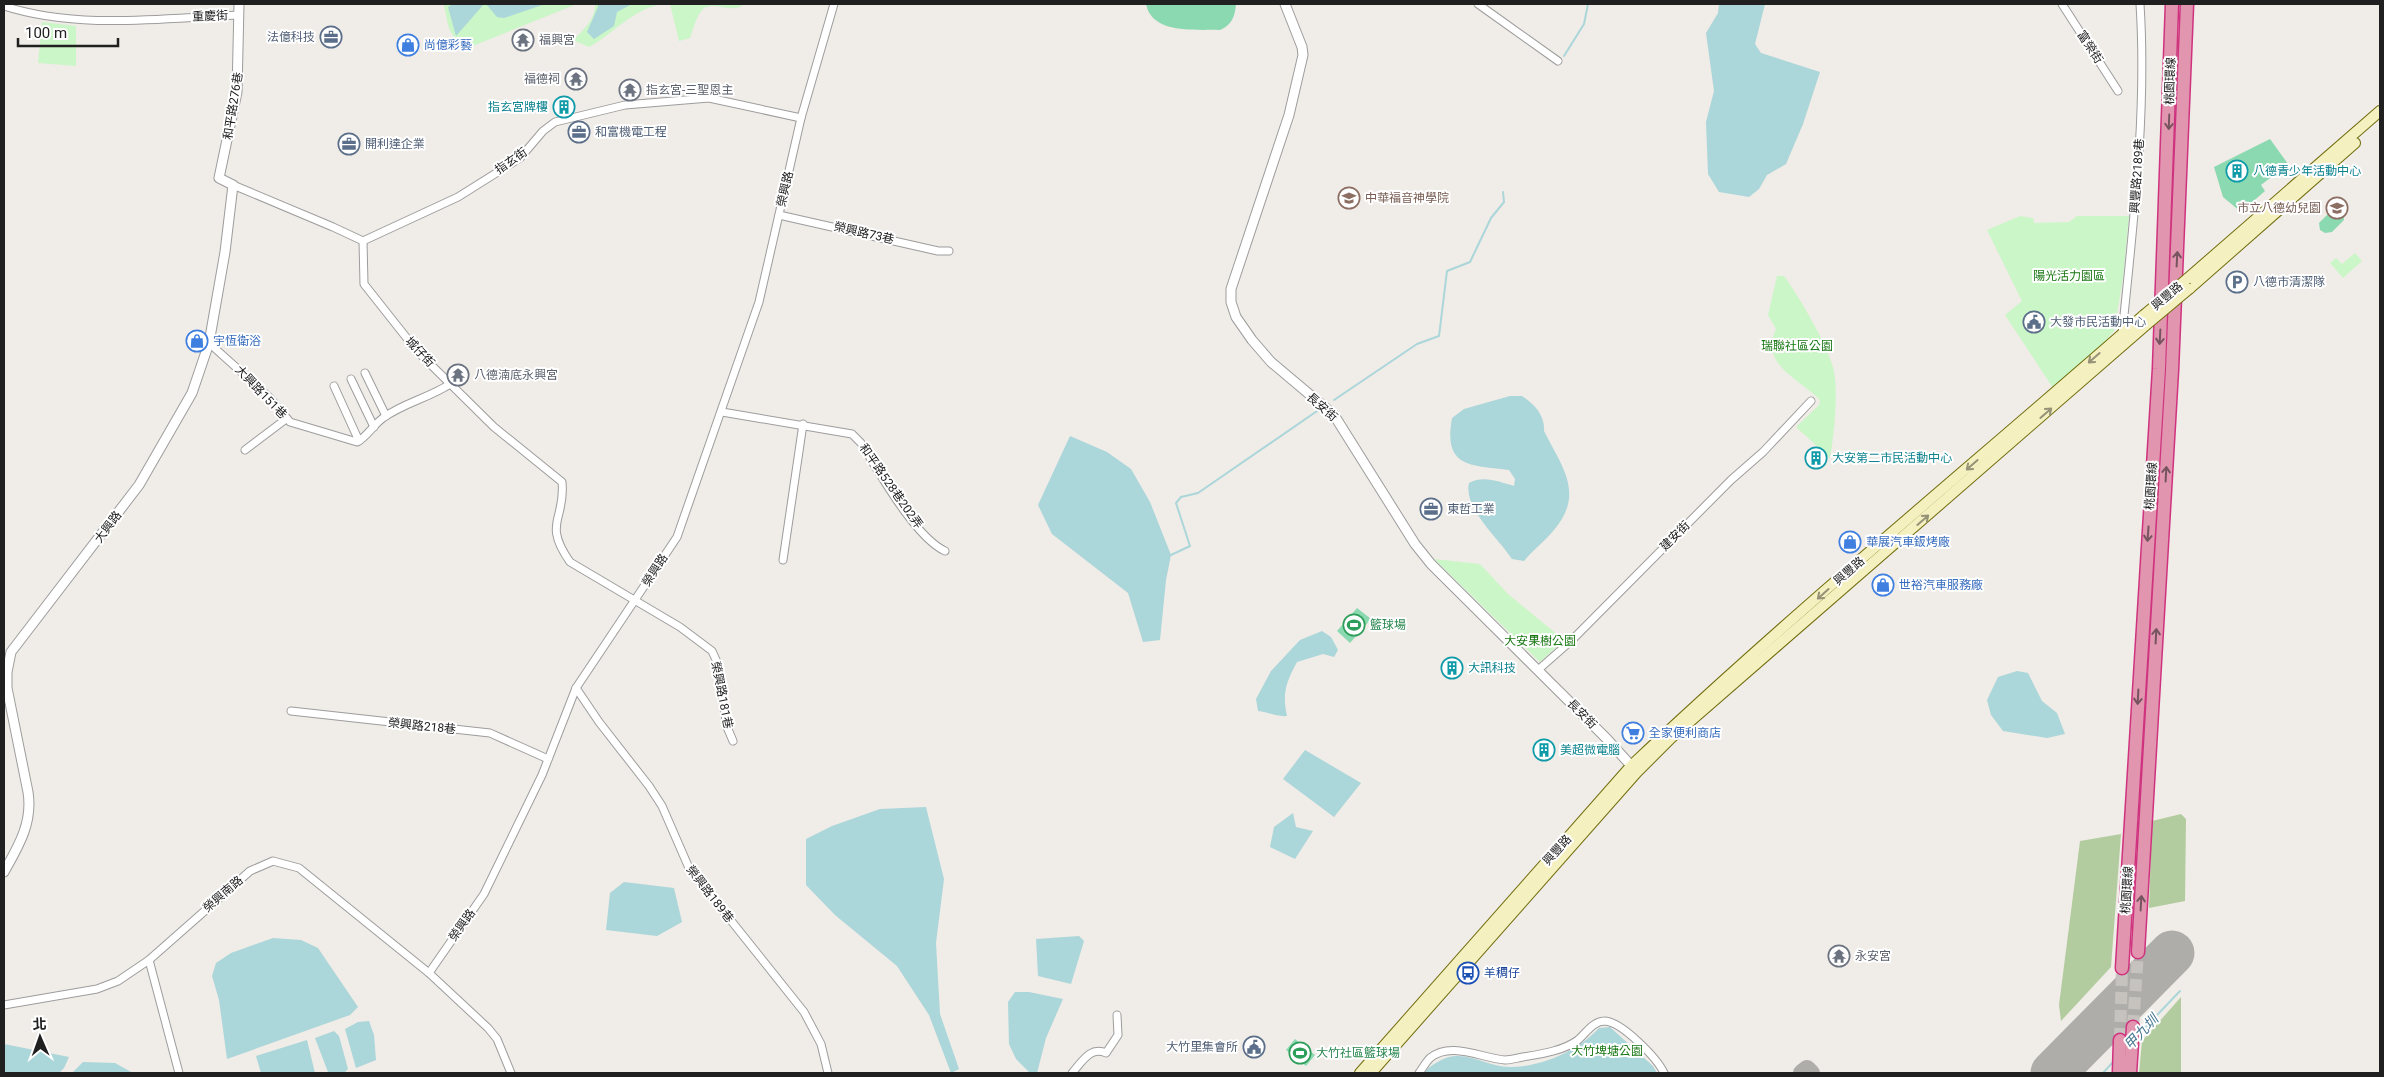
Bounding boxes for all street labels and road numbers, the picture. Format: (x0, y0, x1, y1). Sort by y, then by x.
street label: 重慶街 (192, 8, 228, 24)
street label: 富榮街 (2074, 28, 2106, 66)
street label: 桃園環線 (2162, 57, 2178, 105)
street label: 和平路276巷 (221, 71, 245, 141)
street label: 興豐路2189巷 (2127, 138, 2147, 214)
street label: 指玄街 (492, 145, 530, 177)
street label: 榮興路 (774, 170, 796, 208)
street label: 榮興路73巷 (832, 219, 896, 247)
street label: 興豐路 (2149, 279, 2185, 313)
street label: 城仔街 (403, 334, 437, 370)
street label: 大興路151巷 (232, 363, 290, 421)
street label: 長安街 (1304, 390, 1340, 424)
street label: 和平路528巷202弄 (856, 441, 926, 531)
street label: 桃園環線 (2142, 462, 2160, 510)
street label: 大興路 (92, 508, 124, 546)
street label: 建安街 (1657, 518, 1693, 554)
street label: 榮興路 (639, 551, 671, 589)
street label: 興豐路 (1831, 554, 1867, 588)
street label: 榮興路181巷 (709, 660, 735, 730)
street label: 長安街 (1564, 696, 1600, 732)
street label: 榮興路218巷 (387, 715, 457, 737)
street label: 興豐路 (1540, 832, 1574, 868)
street label: 榮興路189巷 (683, 863, 737, 925)
street label: 桃園環線 (2118, 866, 2136, 914)
street label: 榮興南路 (200, 873, 246, 915)
street label: 榮興路 (446, 906, 478, 944)

